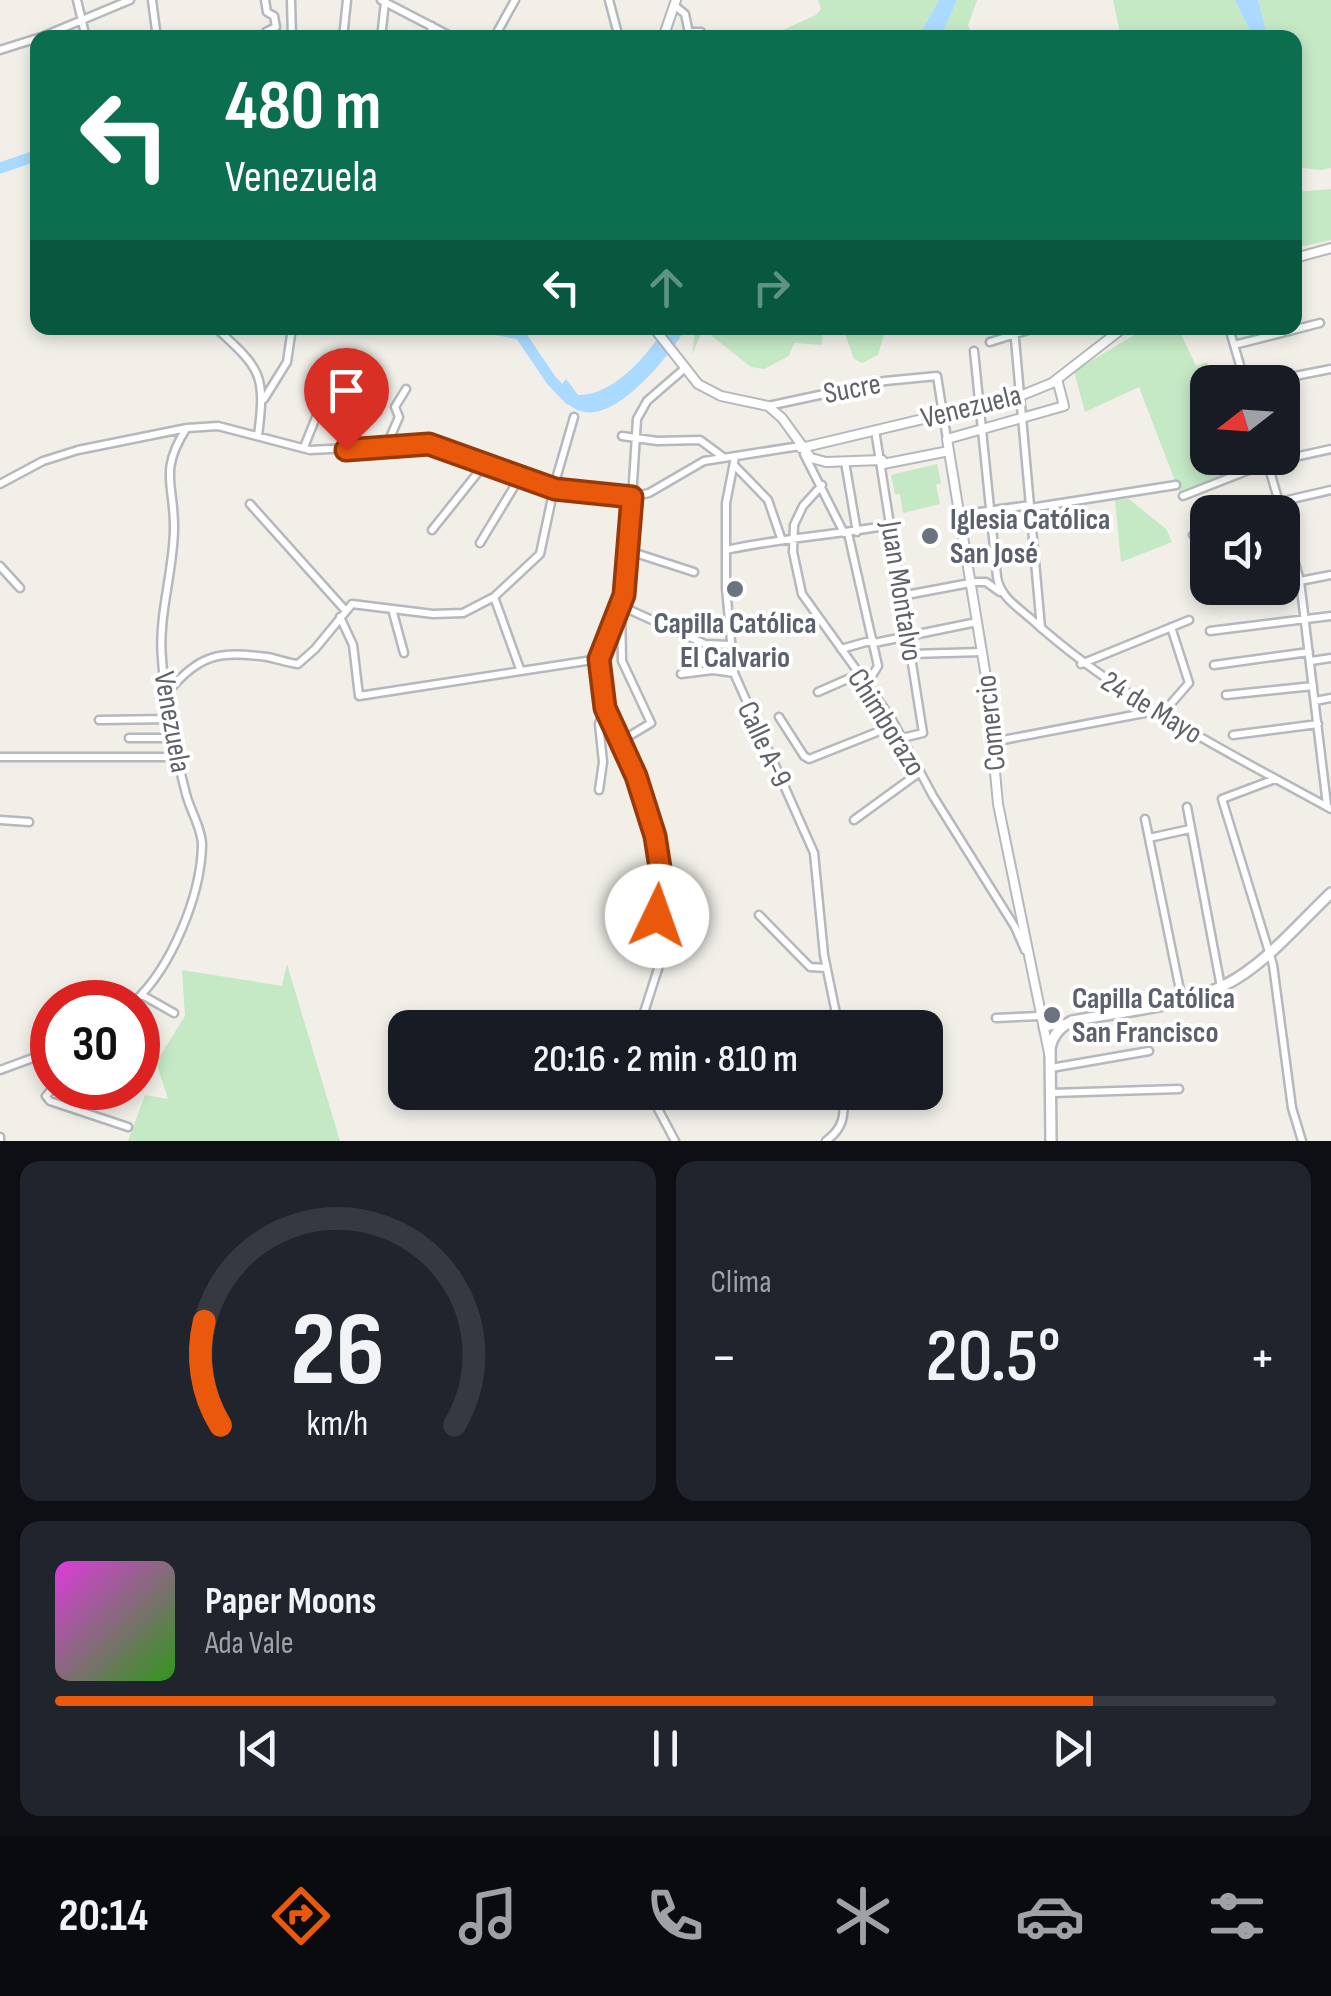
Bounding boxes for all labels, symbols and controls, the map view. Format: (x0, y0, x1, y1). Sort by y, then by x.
text: 480 m (225, 65, 381, 149)
icon: left (60, 70, 190, 200)
text: Venezuela (225, 150, 378, 205)
icon: left (534, 260, 589, 315)
icon: ahead (639, 260, 694, 315)
icon: right (744, 260, 799, 315)
pin (304, 348, 389, 451)
icon: arrive (319, 363, 374, 418)
north arrow (1190, 365, 1300, 475)
map controls (1190, 365, 1300, 605)
street label: Sucre (821, 366, 884, 412)
street label: Venezuela (917, 377, 1025, 437)
button: sound (1190, 495, 1300, 605)
place label: Iglesia Católica San José (950, 502, 1110, 572)
street label: Juan Montalvo (872, 518, 930, 664)
marker: Iglesia Católica San José (919, 525, 941, 547)
marker: Capilla Católica El Calvario (724, 578, 746, 600)
place label: Capilla Católica El Calvario (653, 606, 817, 676)
street label: Chimborazo (839, 662, 933, 783)
street label: 24 de Mayo (1094, 664, 1209, 752)
street label: Venezuela (145, 669, 199, 776)
street label: Comercio (968, 673, 1014, 773)
street label: Calle A-9 (729, 696, 799, 793)
position arrow (605, 864, 709, 968)
speed limit sign: 30 (30, 980, 160, 1110)
place label: Capilla Católica San Francisco (1072, 981, 1235, 1051)
marker: Capilla Católica San Francisco (1041, 1004, 1063, 1026)
text: 20:16 · 2 min · 810 m (533, 1037, 798, 1082)
text: Clima (711, 1263, 771, 1302)
text: 26 (290, 1289, 385, 1414)
text: 20.5° (926, 1312, 1061, 1403)
text: − (711, 1325, 737, 1392)
text: + (1249, 1325, 1276, 1392)
text: km/h (307, 1403, 369, 1446)
text: Paper Moons (205, 1579, 376, 1624)
text: Ada Vale (205, 1624, 294, 1663)
icon: previous (231, 1721, 286, 1776)
icon: pause (638, 1721, 693, 1776)
icon: next (1045, 1721, 1100, 1776)
icon: directions (266, 1881, 336, 1951)
icon: music (453, 1881, 523, 1951)
icon: phone (640, 1881, 710, 1951)
icon: climate (828, 1881, 898, 1951)
icon: car (1015, 1881, 1085, 1951)
icon: filters (1202, 1881, 1272, 1951)
text: 20:14 (59, 1889, 148, 1944)

